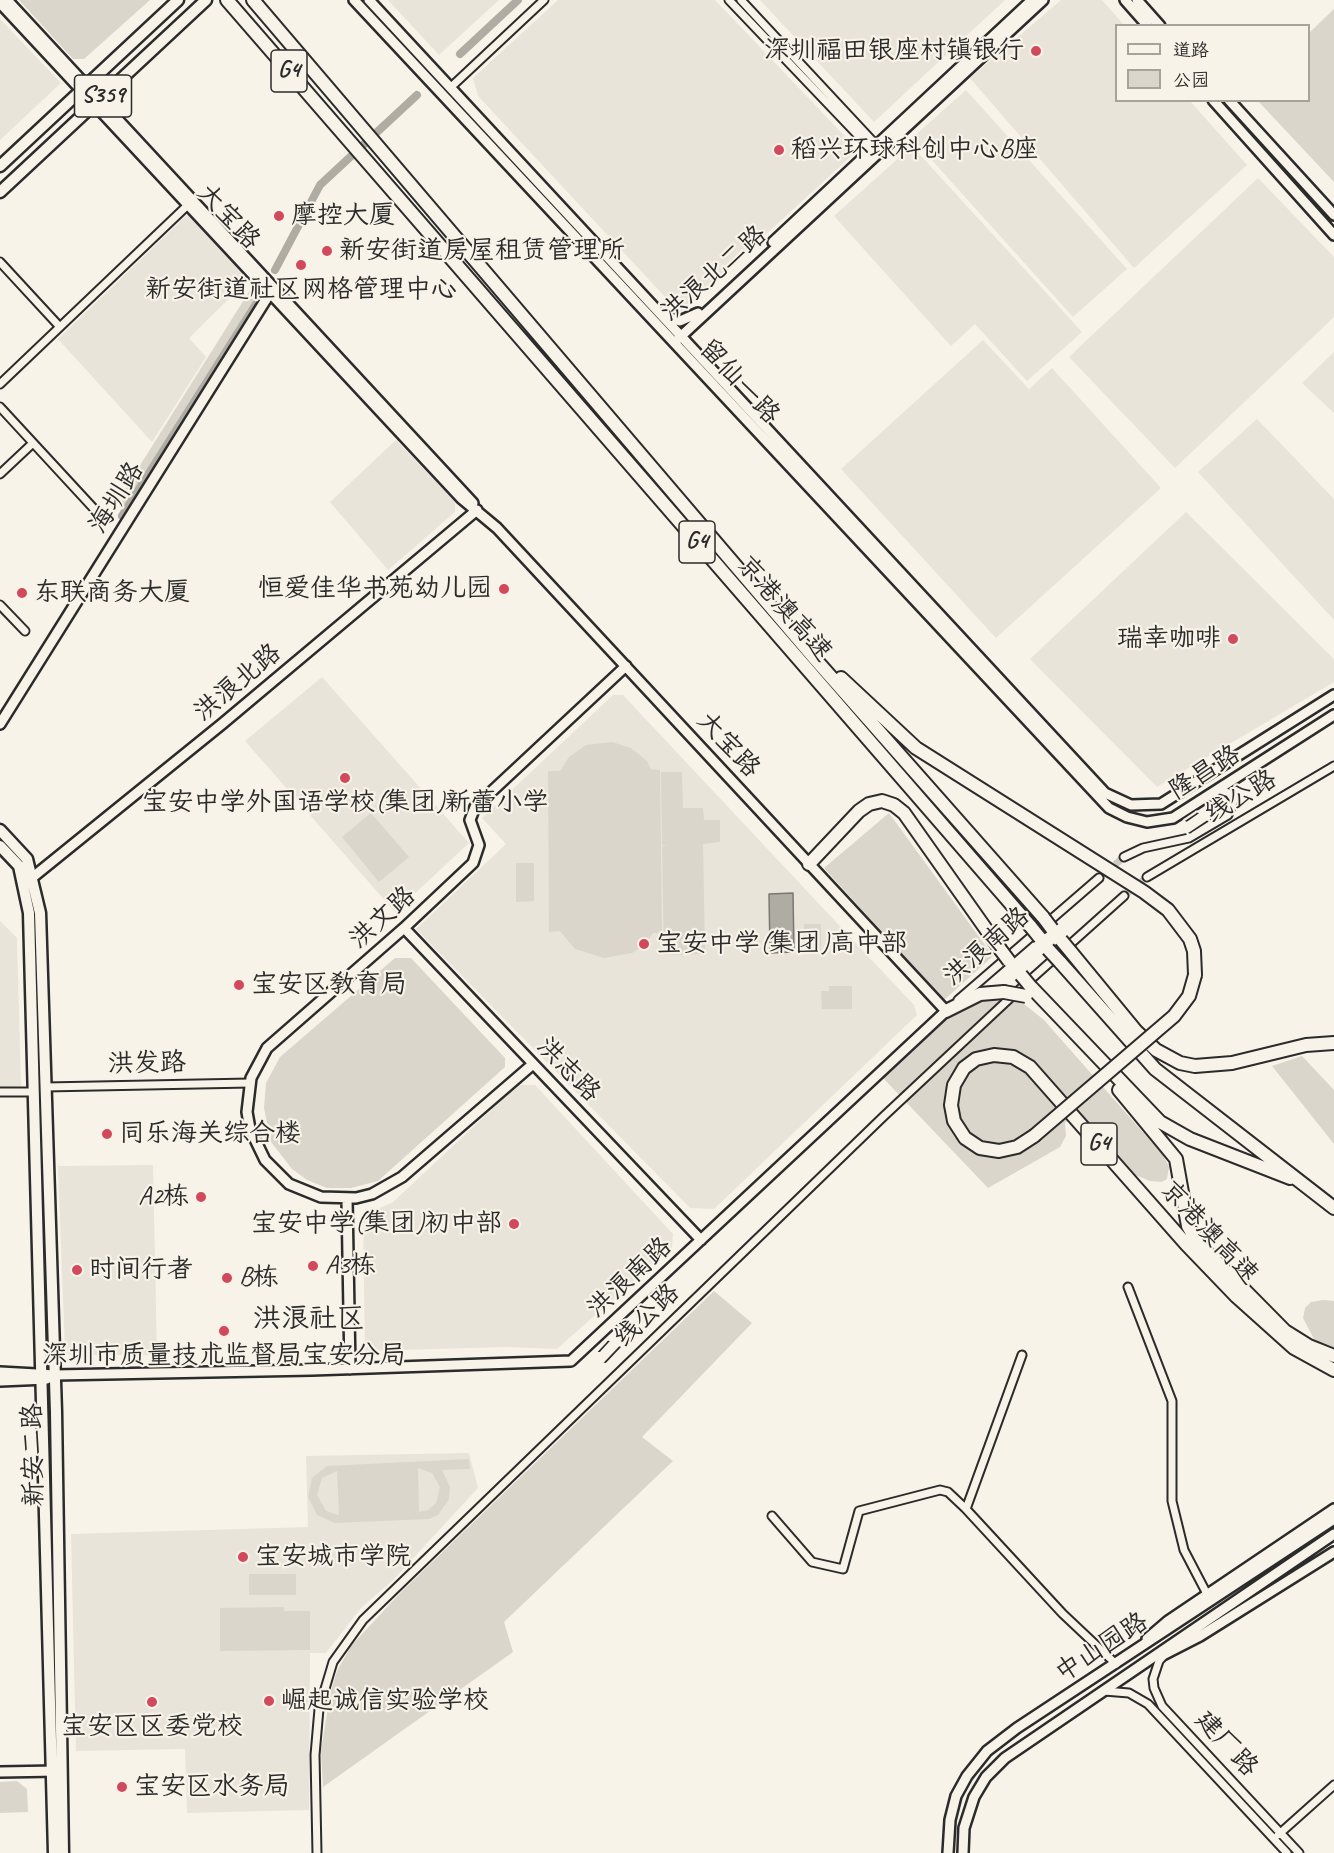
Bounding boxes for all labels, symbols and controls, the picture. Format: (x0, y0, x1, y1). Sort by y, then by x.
legend (1115, 24, 1310, 102)
place label: 深圳福田银座村镇银行 (764, 35, 1024, 67)
text: 道路 (1173, 39, 1209, 61)
marker: 深圳福田银座村镇银行 (1029, 44, 1043, 58)
road number: G4 (271, 50, 307, 92)
text: 公园 (1173, 69, 1209, 91)
road number: S359 (74, 75, 132, 117)
place label: 稻兴环球科创中心B座 (791, 134, 1039, 166)
marker: 稻兴环球科创中心B座 (772, 143, 786, 157)
street label: 大宝路 (190, 178, 266, 256)
place label: 摩控大厦 (291, 200, 395, 232)
marker: 摩控大厦 (272, 209, 286, 223)
street label: 洪浪北二路 (655, 220, 773, 328)
place label: 新安街道房屋租赁管理所 (339, 235, 625, 267)
marker: 新安街道房屋租赁管理所 (320, 244, 334, 258)
marker: 新安街道社区网格管理中心 (294, 258, 308, 272)
place label: 新安街道社区网格管理中心 (145, 274, 457, 306)
street label: 留仙一路 (692, 333, 786, 431)
street label: 海圳路 (83, 457, 151, 539)
road number: G4 (679, 521, 715, 563)
street label: 京港澳高速 (730, 550, 838, 668)
place label: 恒爱佳华书苑幼儿园 (258, 573, 492, 605)
place label: 东联商务大厦 (34, 577, 190, 609)
marker: 恒爱佳华书苑幼儿园 (497, 582, 511, 596)
marker: 东联商务大厦 (15, 586, 29, 600)
place label: 瑞幸咖啡 (1117, 623, 1221, 655)
marker: 瑞幸咖啡 (1226, 632, 1240, 646)
street label: 洪浪北路 (188, 638, 288, 728)
street label: 大宝路 (690, 706, 766, 784)
street label: 隆昌路 (1164, 739, 1246, 807)
street label: 二线公路 (1177, 764, 1283, 844)
marker: 宝安中学外国语学校(集团)新蕾小学 (338, 771, 352, 785)
place label: 宝安中学外国语学校(集团)新蕾小学 (141, 787, 549, 819)
street label: 洪文路 (344, 880, 422, 956)
street label: 洪浪南路 (938, 901, 1036, 993)
place label: 宝安中学(集团)高中部 (656, 928, 907, 960)
marker: 宝安中学(集团)高中部 (637, 937, 651, 951)
place label: 宝安区教育局 (251, 969, 407, 1001)
marker: 宝安区教育局 (232, 978, 246, 992)
street label: 洪志路 (530, 1031, 606, 1109)
street label: 洪发路 (108, 1048, 186, 1080)
place label: 同乐海关综合楼 (119, 1118, 301, 1150)
road number: G4 (1081, 1123, 1117, 1165)
marker: 同乐海关综合楼 (100, 1127, 114, 1141)
street label: 京港澳高速 (1153, 1175, 1265, 1291)
place label: A2栋 (138, 1181, 189, 1213)
marker: A2栋 (194, 1190, 208, 1204)
place label: 宝安中学(集团)初中部 (251, 1208, 502, 1240)
marker: 宝安中学(集团)初中部 (507, 1217, 521, 1231)
street label: 洪浪南路 (581, 1231, 679, 1325)
place label: A3栋 (325, 1250, 376, 1282)
place label: 时间行者 (89, 1254, 193, 1286)
marker: A3栋 (306, 1259, 320, 1273)
place label: B栋 (239, 1262, 279, 1294)
marker: 时间行者 (70, 1263, 84, 1277)
marker: B栋 (220, 1271, 234, 1285)
street label: 二线公路 (590, 1278, 686, 1372)
district label: 洪浪社区 (253, 1303, 365, 1337)
marker: 深圳市质量技术监督局宝安分局 (217, 1324, 231, 1338)
place label: 深圳市质量技术监督局宝安分局 (42, 1340, 406, 1372)
street label: 新安二路 (17, 1403, 51, 1507)
place label: 宝安城市学院 (255, 1541, 411, 1573)
marker: 宝安城市学院 (236, 1550, 250, 1564)
street label: 中山园路 (1050, 1607, 1154, 1689)
place label: 崛起诚信实验学校 (281, 1685, 489, 1717)
marker: 崛起诚信实验学校 (262, 1694, 276, 1708)
marker: 宝安区区委党校 (145, 1695, 159, 1709)
street label: 建厂路 (1188, 1705, 1264, 1783)
place label: 宝安区区委党校 (61, 1711, 243, 1743)
place label: 宝安区水务局 (134, 1771, 290, 1803)
marker: 宝安区水务局 (115, 1780, 129, 1794)

